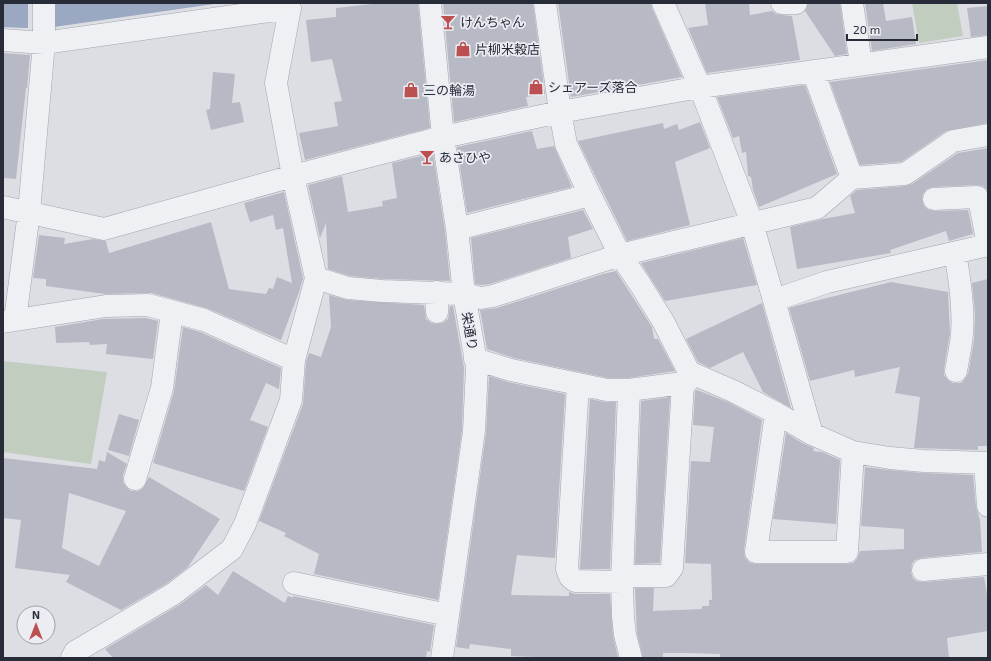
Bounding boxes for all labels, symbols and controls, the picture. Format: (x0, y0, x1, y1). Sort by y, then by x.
bar icon: けんちゃん (439, 13, 457, 31)
place label: けんちゃん (460, 14, 525, 30)
scale bar (847, 16, 917, 42)
text: 20 m (853, 22, 880, 36)
shop icon: 片柳米穀店 (454, 40, 472, 58)
place label: 片柳米穀店 (475, 41, 540, 57)
shop icon: シェアーズ落合 (527, 78, 545, 96)
place label: シェアーズ落合 (548, 79, 638, 95)
shop icon: 三の輪湯 (402, 81, 420, 99)
place label: 三の輪湯 (423, 82, 475, 98)
bar icon: あさひや (418, 148, 436, 166)
place label: あさひや (439, 149, 491, 165)
street label: 栄通り (459, 310, 481, 352)
north arrow (16, 605, 56, 645)
text: N (32, 608, 40, 621)

